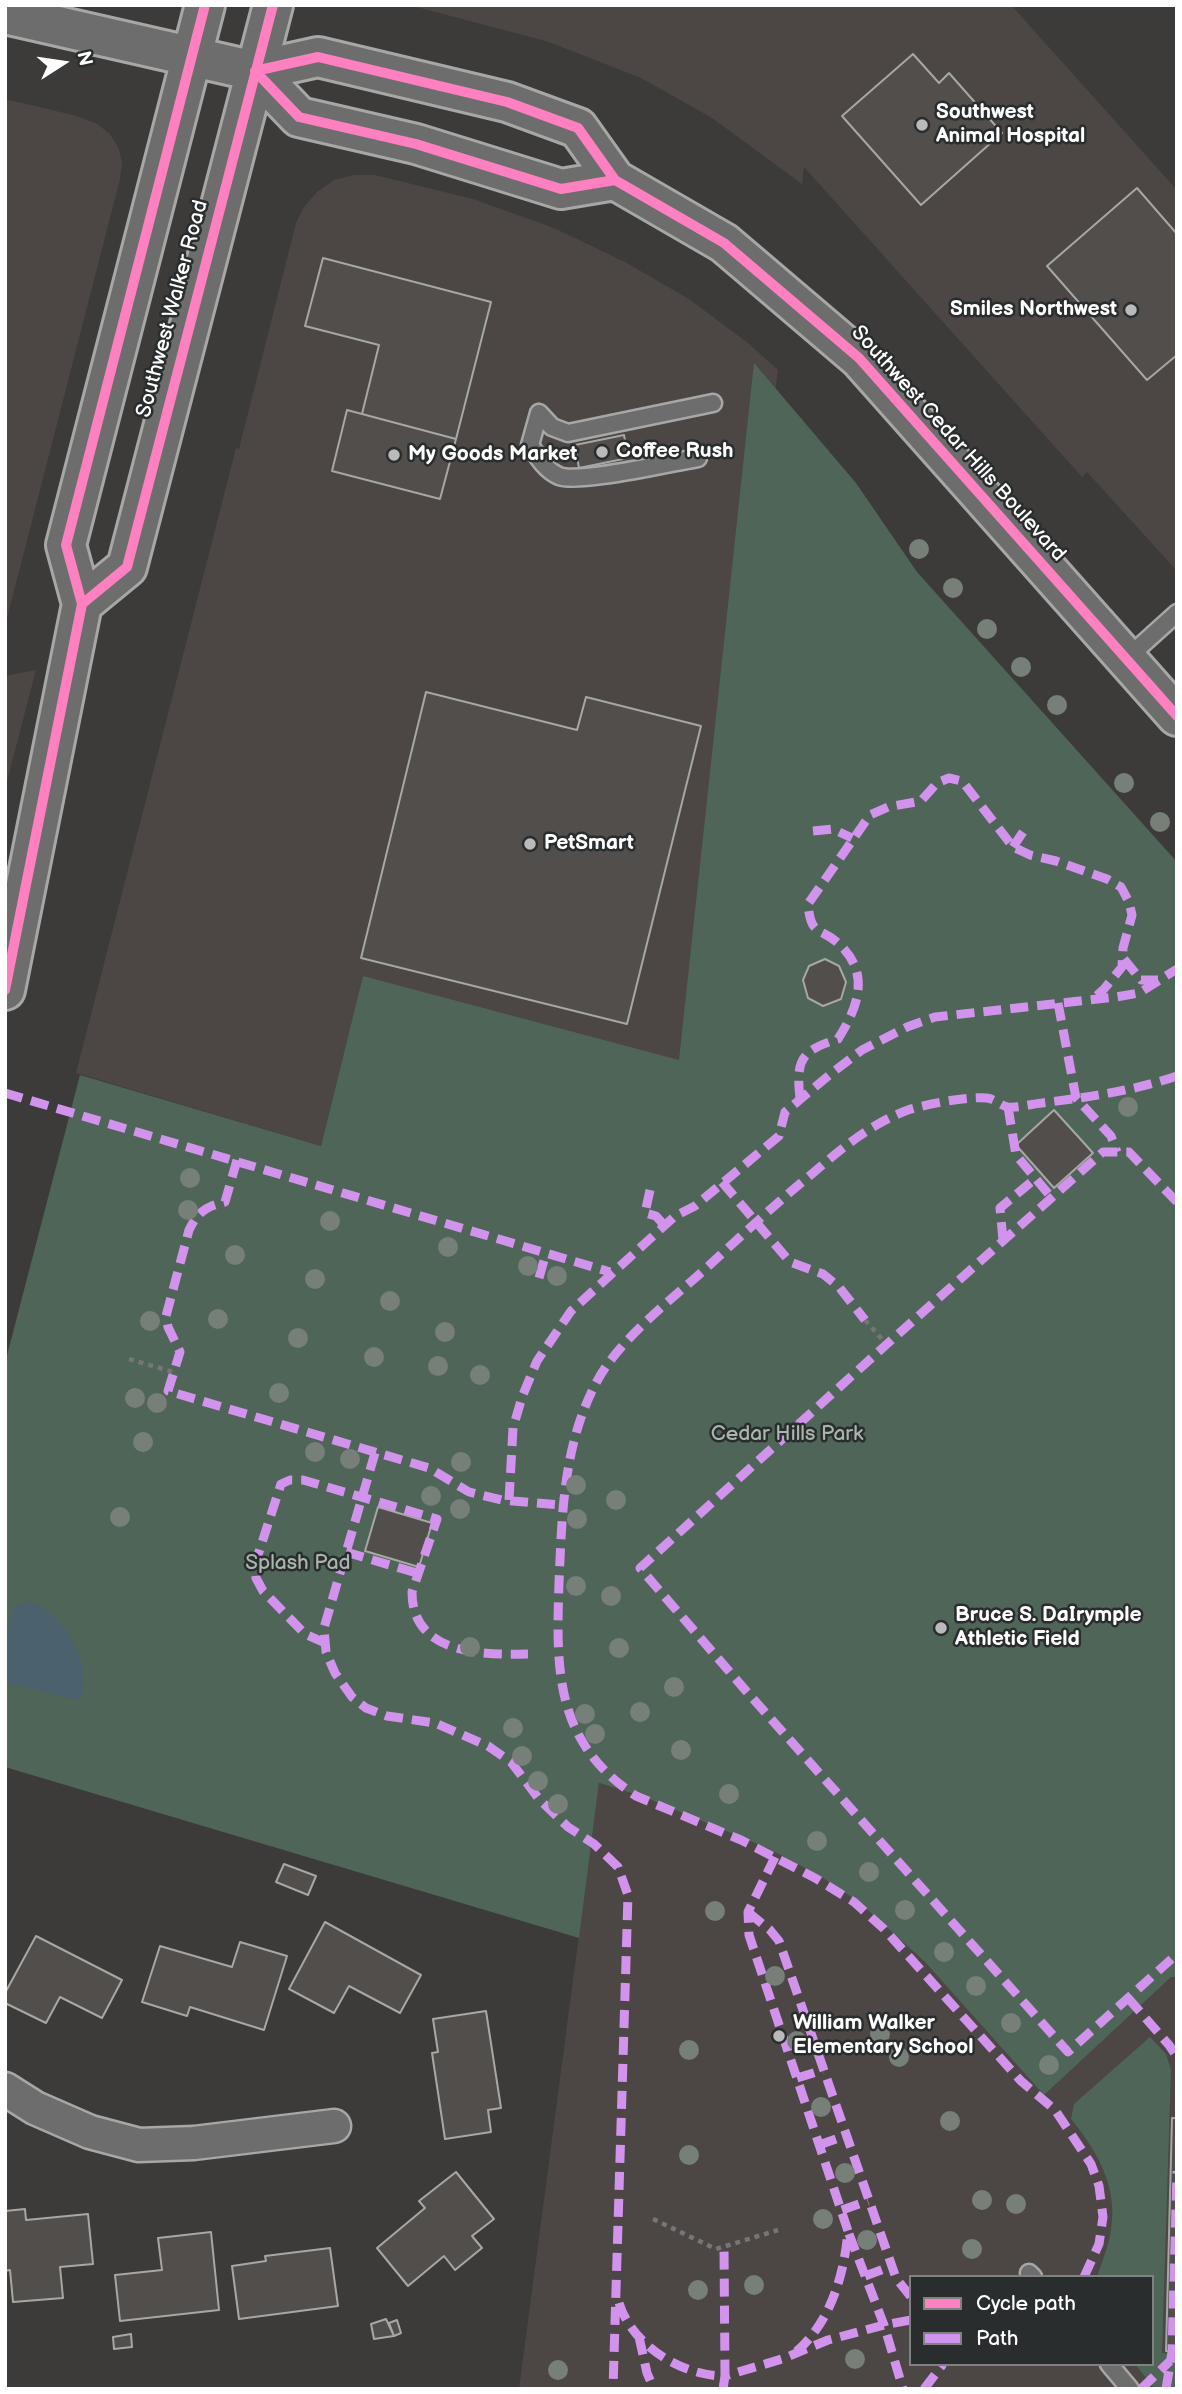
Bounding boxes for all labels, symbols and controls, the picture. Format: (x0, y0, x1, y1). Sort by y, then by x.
north arrow (28, 28, 98, 98)
text: N (71, 49, 97, 68)
place label: Southwest Animal Hospital (936, 100, 1085, 150)
marker: Southwest Animal Hospital (914, 117, 930, 133)
street label: Southwest Walker Road (132, 198, 214, 420)
place label: Smiles Northwest (950, 297, 1117, 323)
marker: Smiles Northwest (1123, 302, 1139, 318)
street label: Southwest Cedar Hills Boulevard (845, 321, 1071, 567)
place label: Coffee Rush (616, 439, 733, 465)
place label: My Goods Market (408, 442, 577, 468)
marker: Coffee Rush (594, 444, 610, 460)
marker: My Goods Market (386, 447, 402, 463)
place label: PetSmart (544, 831, 634, 857)
marker: PetSmart (522, 836, 538, 852)
park label: Cedar Hills Park (711, 1422, 863, 1448)
park label: Splash Pad (245, 1551, 351, 1577)
place label: Bruce S. DaIrymple Athletic Field (955, 1603, 1142, 1653)
marker: Bruce S. DaIrymple Athletic Field (933, 1620, 949, 1636)
place label: William Walker Elementary School (793, 2011, 973, 2061)
marker: William Walker Elementary School (771, 2028, 787, 2044)
legend (909, 2275, 1154, 2366)
text: Cycle path (976, 2291, 1076, 2316)
text: Path (976, 2326, 1018, 2351)

